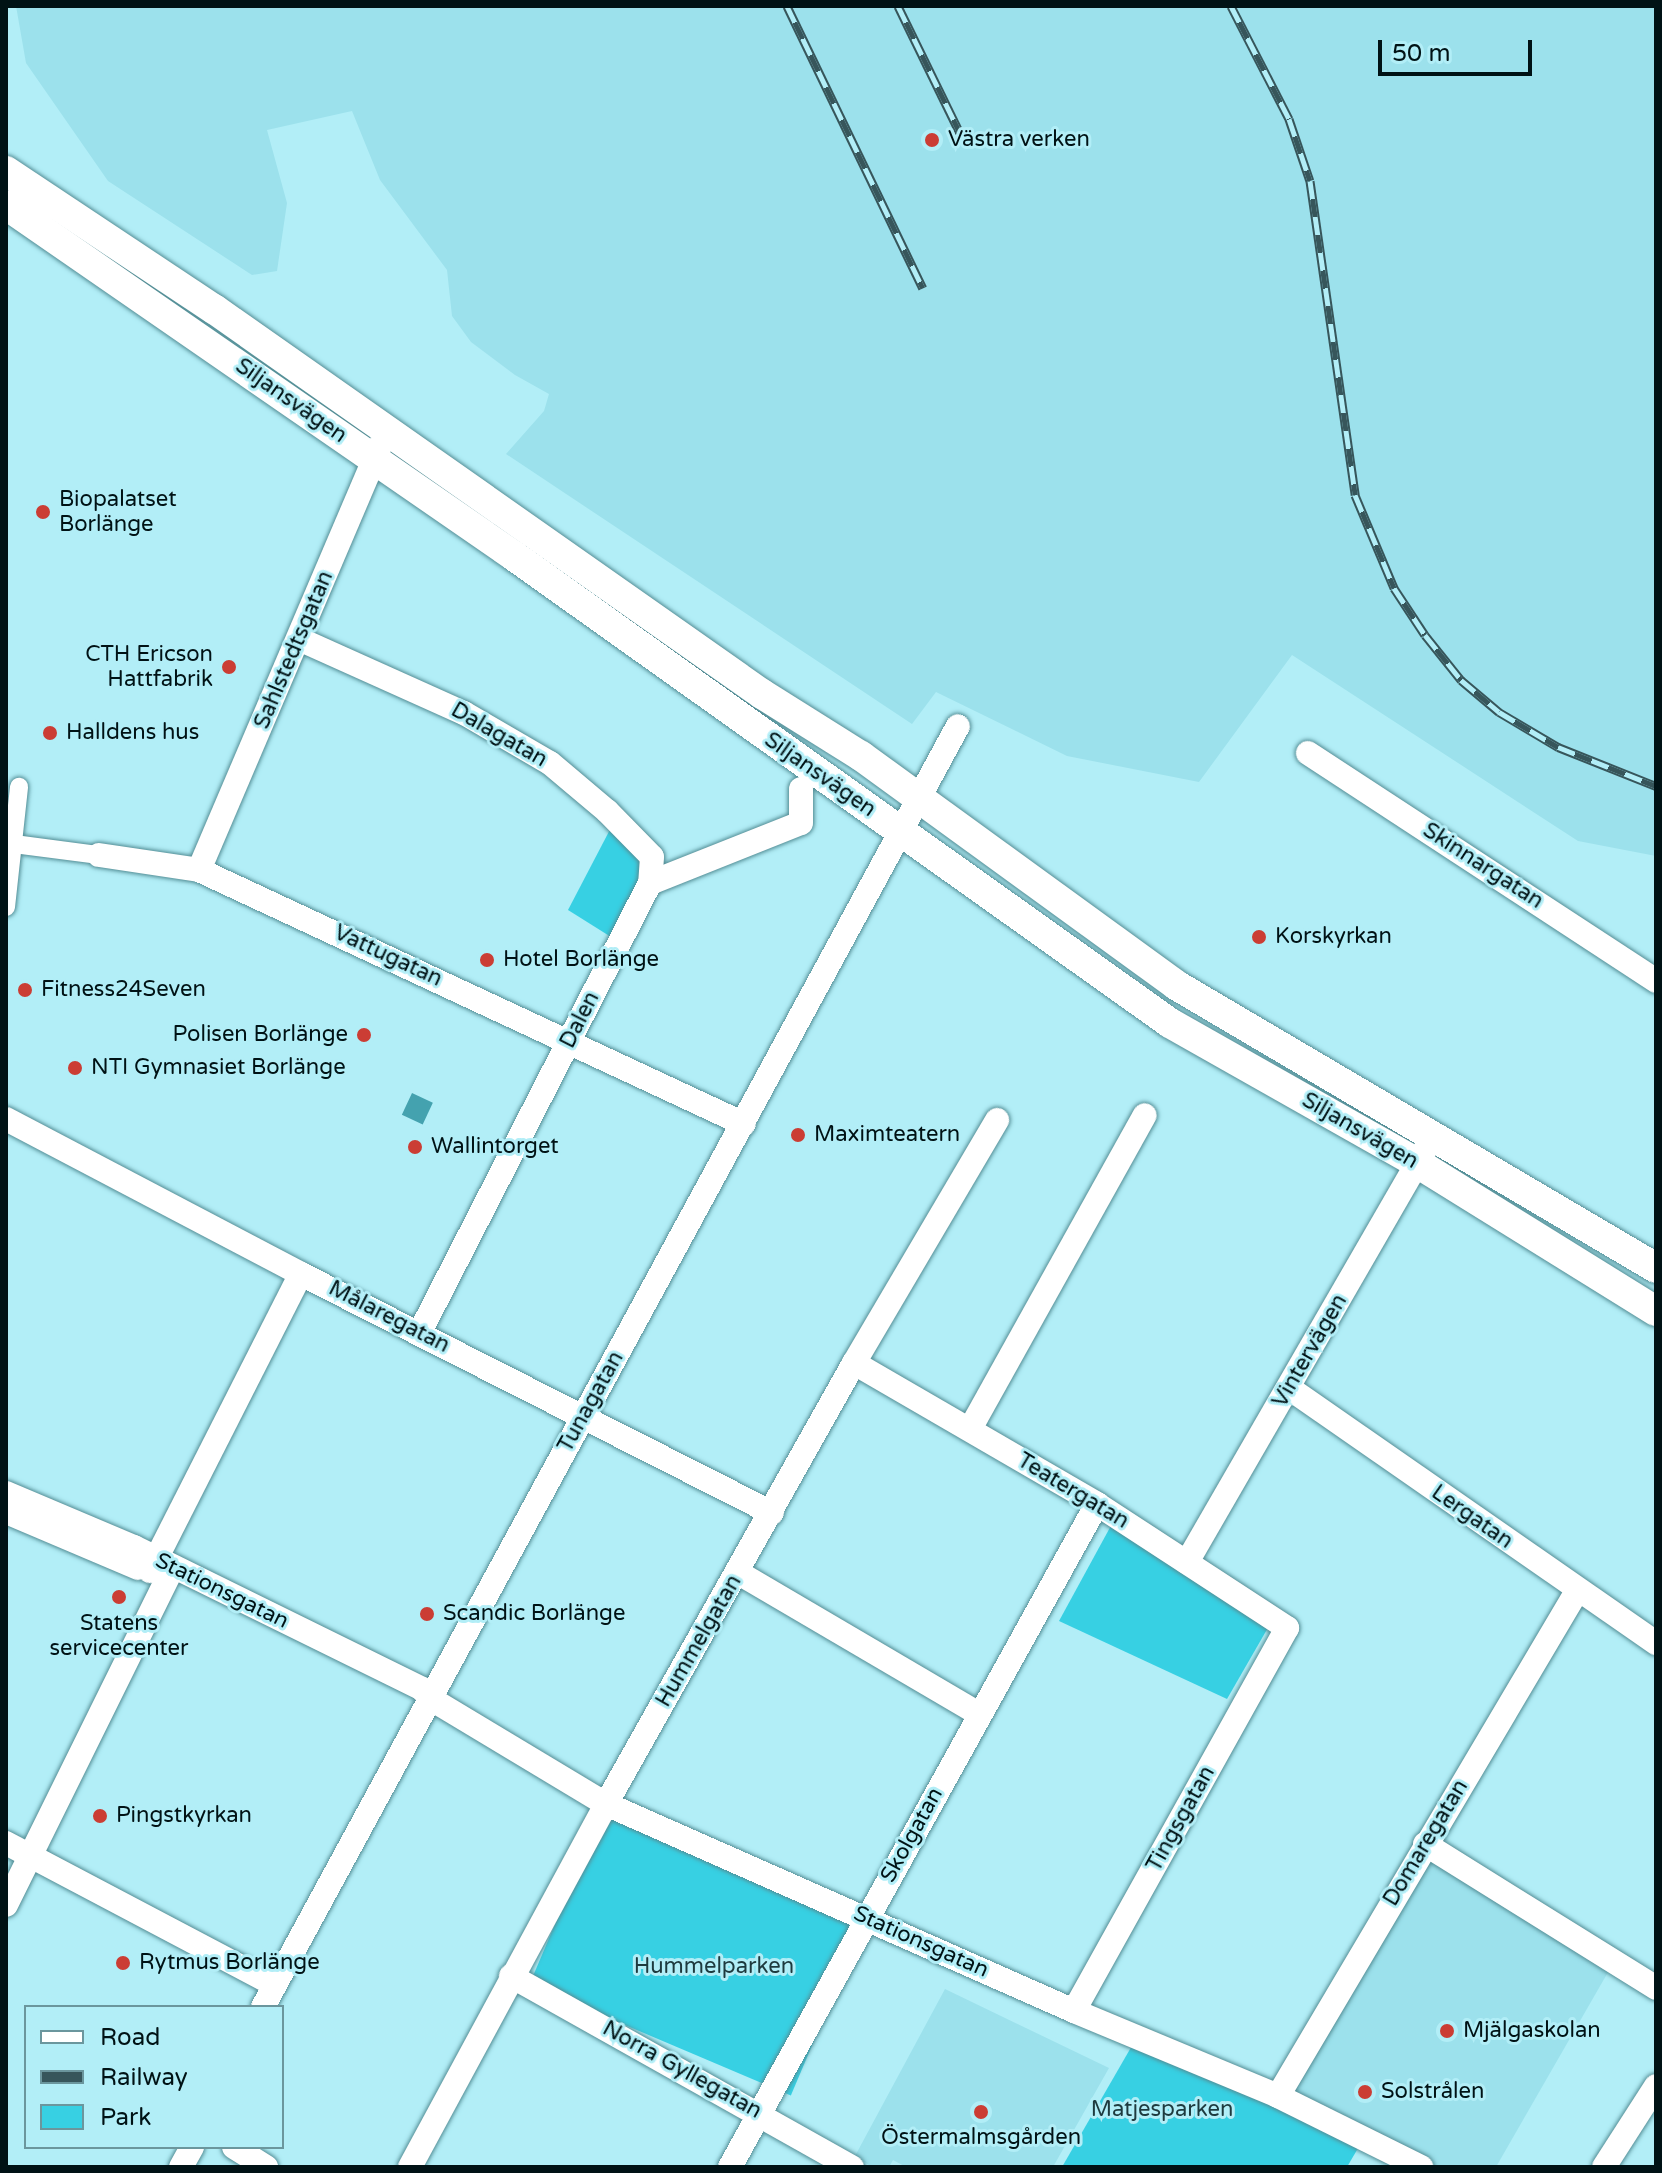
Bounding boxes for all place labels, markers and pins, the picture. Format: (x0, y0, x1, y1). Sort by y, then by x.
place label: Västra verken (948, 127, 1090, 153)
marker: Västra verken (923, 131, 941, 149)
place label: Biopalatset Borlänge (59, 486, 177, 538)
marker: Biopalatset Borlänge (34, 503, 52, 521)
place label: CTH Ericson Hattfabrik (85, 641, 213, 692)
marker: CTH Ericson Hattfabrik (220, 658, 238, 676)
place label: Halldens hus (66, 720, 199, 746)
marker: Halldens hus (41, 724, 59, 742)
place label: Korskyrkan (1275, 924, 1392, 950)
marker: Korskyrkan (1250, 928, 1268, 946)
place label: Hotel Borlänge (503, 947, 659, 973)
marker: Hotel Borlänge (478, 951, 496, 969)
place label: Fitness24Seven (41, 977, 206, 1003)
marker: Fitness24Seven (16, 981, 34, 999)
place label: Polisen Borlänge (173, 1022, 348, 1048)
marker: Polisen Borlänge (355, 1026, 373, 1044)
place label: NTI Gymnasiet Borlänge (91, 1055, 346, 1081)
marker: NTI Gymnasiet Borlänge (66, 1059, 84, 1077)
place label: Maximteatern (814, 1122, 960, 1148)
marker: Maximteatern (789, 1126, 807, 1144)
place label: Wallintorget (431, 1134, 559, 1160)
marker: Wallintorget (406, 1138, 424, 1156)
marker: Statens servicecenter (110, 1588, 128, 1606)
place label: Scandic Borlänge (443, 1601, 625, 1627)
marker: Scandic Borlänge (418, 1605, 436, 1623)
place label: Statens servicecenter (49, 1610, 189, 1662)
place label: Pingstkyrkan (116, 1803, 252, 1829)
marker: Pingstkyrkan (91, 1807, 109, 1825)
place label: Rytmus Borlänge (139, 1950, 320, 1976)
marker: Rytmus Borlänge (114, 1954, 132, 1972)
place label: Mjälgaskolan (1463, 2018, 1601, 2044)
marker: Mjälgaskolan (1438, 2022, 1456, 2040)
place label: Solstrålen (1381, 2079, 1484, 2105)
marker: Solstrålen (1356, 2083, 1374, 2101)
marker: Östermalmsgården (972, 2103, 990, 2121)
place label: Östermalmsgården (881, 2125, 1081, 2151)

